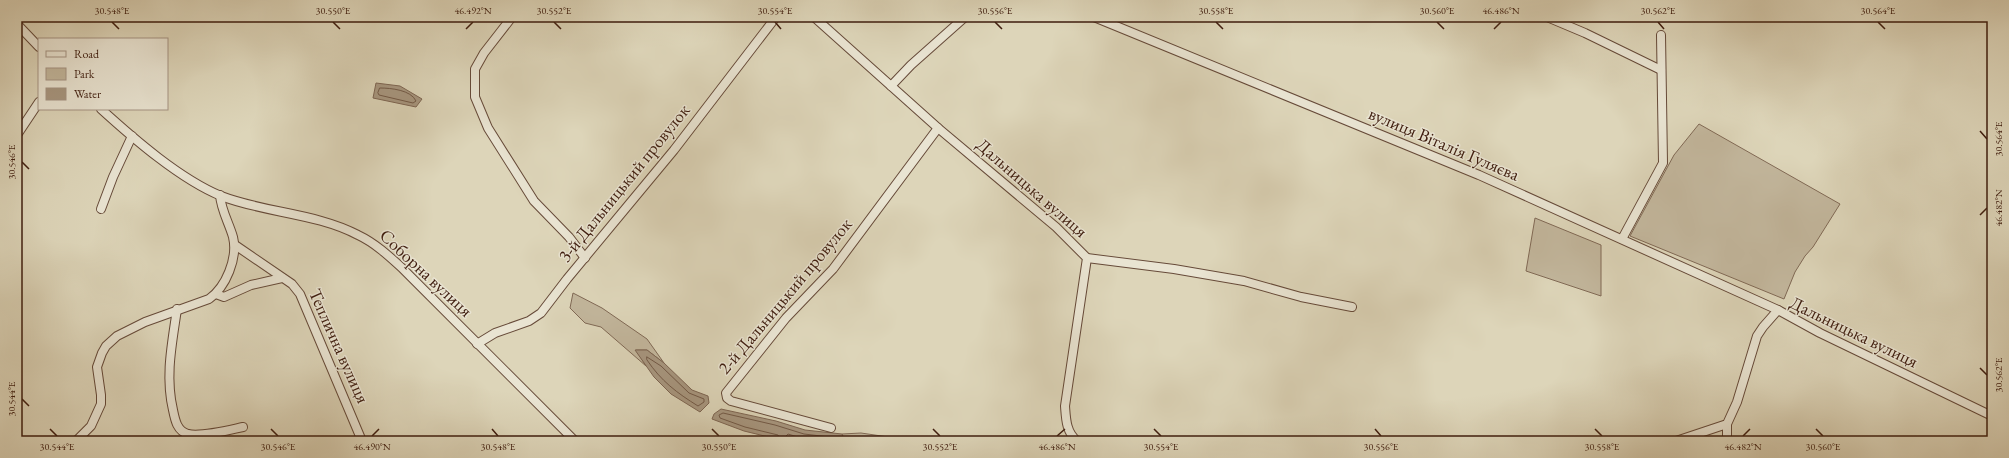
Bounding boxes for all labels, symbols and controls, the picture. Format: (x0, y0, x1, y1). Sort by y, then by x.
text: 30.548°E (95, 4, 130, 17)
text: 30.550°E (316, 4, 351, 17)
text: 46.492°N (454, 4, 492, 17)
text: 30.552°E (537, 4, 572, 17)
text: 30.554°E (758, 4, 793, 17)
text: 30.556°E (978, 4, 1013, 17)
text: 30.558°E (1199, 4, 1234, 17)
text: 30.560°E (1420, 4, 1455, 17)
text: 46.486°N (1482, 4, 1520, 17)
text: 30.562°E (1641, 4, 1676, 17)
text: 30.564°E (1861, 4, 1896, 17)
legend (38, 38, 168, 110)
text: Road (74, 46, 100, 62)
text: Park (74, 66, 95, 82)
text: Water (74, 86, 101, 102)
street label: 3-й Дальницький провулок (553, 99, 695, 266)
street label: вулиця Віталія Гуляєва (1365, 101, 1524, 186)
text: 30.564°E (1992, 121, 2005, 156)
street label: Дальницька вулиця (972, 133, 1093, 242)
text: 30.546°E (5, 144, 18, 179)
text: 46.482°N (1992, 189, 2005, 227)
street label: 2-й Дальницький провулок (713, 213, 857, 378)
street label: Соборна вулиця (375, 224, 478, 322)
street label: Теплична вулиця (304, 285, 375, 407)
street label: Дальницька вулиця (1786, 291, 1922, 373)
text: 30.562°E (1992, 357, 2005, 392)
text: 30.544°E (5, 381, 18, 416)
text: 30.544°E (40, 440, 75, 453)
text: 30.546°E (261, 440, 296, 453)
text: 46.490°N (353, 440, 391, 453)
text: 30.548°E (481, 440, 516, 453)
text: 30.550°E (702, 440, 737, 453)
text: 30.552°E (923, 440, 958, 453)
text: 46.486°N (1038, 440, 1076, 453)
text: 30.554°E (1144, 440, 1179, 453)
text: 30.556°E (1364, 440, 1399, 453)
text: 30.558°E (1585, 440, 1620, 453)
text: 46.482°N (1724, 440, 1762, 453)
text: 30.560°E (1806, 440, 1841, 453)

